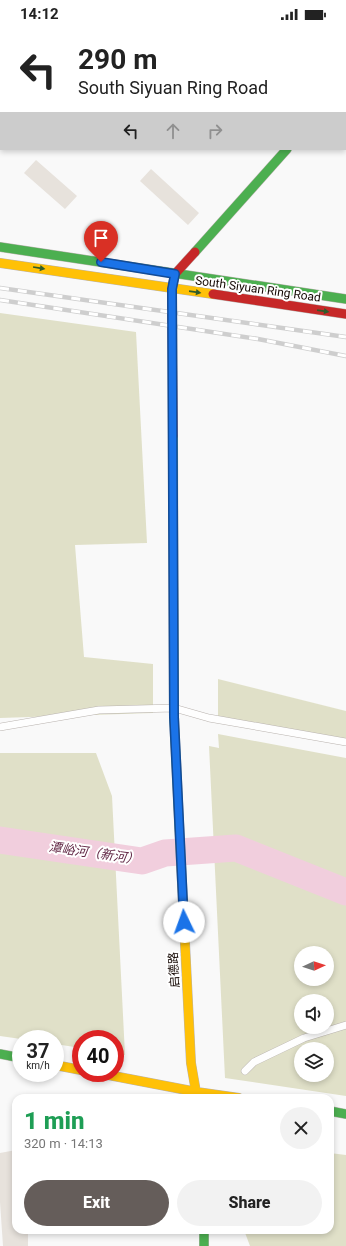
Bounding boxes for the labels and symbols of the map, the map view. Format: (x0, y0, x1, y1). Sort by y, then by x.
pin (84, 221, 118, 262)
one-way arrow (32, 265, 45, 271)
street label: South Siyuan Ring Road (194, 273, 322, 305)
one-way arrow (189, 289, 201, 295)
one-way arrow (317, 308, 329, 314)
water label: 潭峪河（新河） (48, 839, 140, 867)
position arrow (163, 901, 205, 943)
north arrow (294, 946, 334, 986)
street label: 启德路 (166, 952, 182, 988)
speed limit sign: 40 (72, 1030, 124, 1082)

